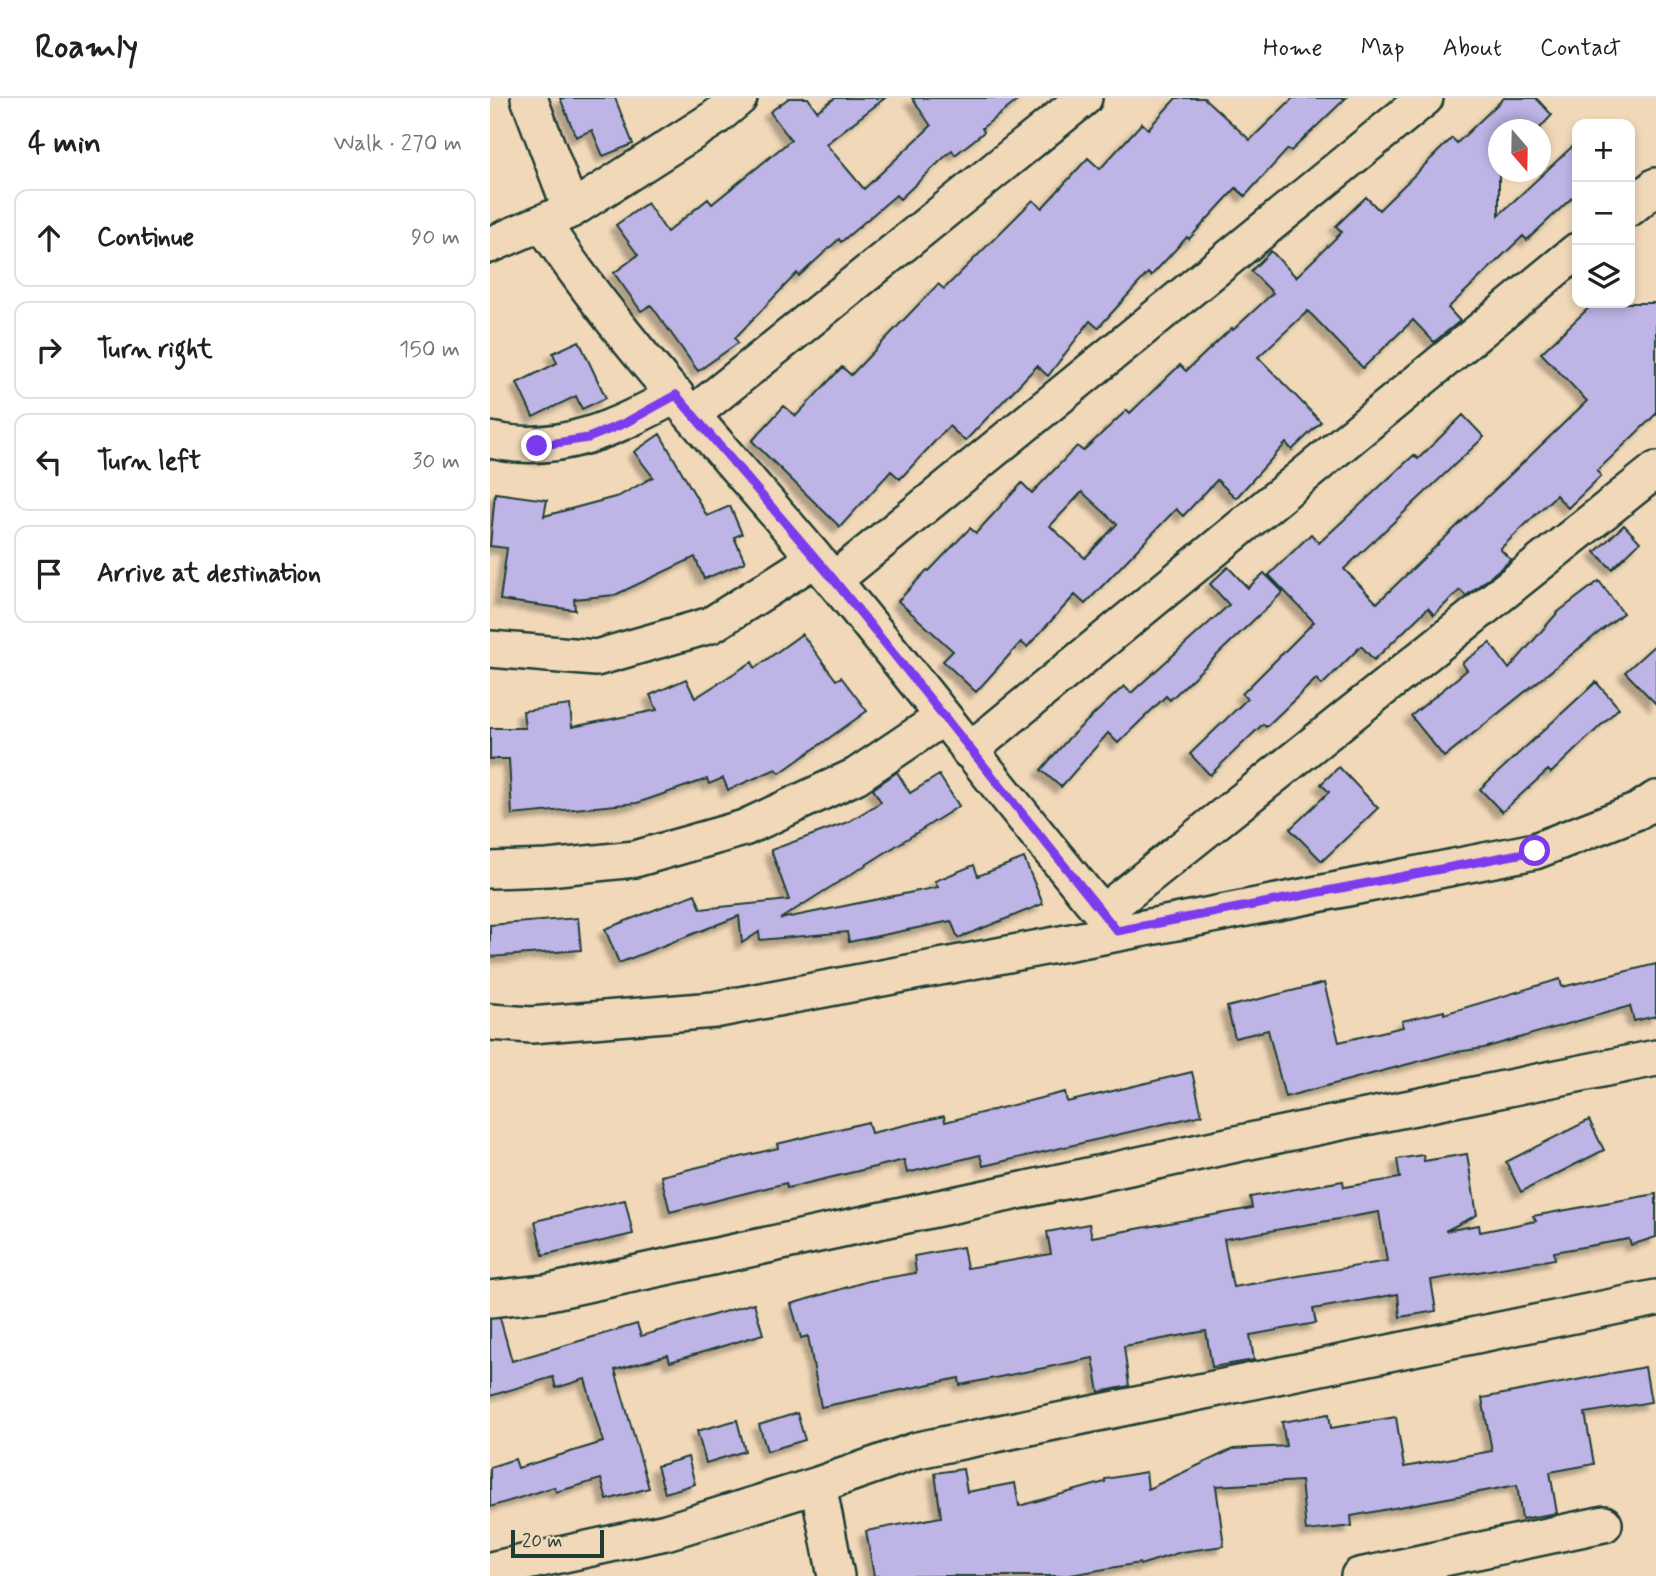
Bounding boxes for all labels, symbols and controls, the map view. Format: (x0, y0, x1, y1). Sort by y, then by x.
text: Roamly (35, 26, 138, 70)
text: Home (1263, 33, 1323, 64)
text: Map (1361, 33, 1405, 64)
text: About (1443, 33, 1502, 64)
text: Contact (1540, 33, 1621, 64)
north arrow (1488, 119, 1551, 182)
map controls (1572, 119, 1635, 308)
button: + (1572, 119, 1635, 182)
text: 4 min (28, 124, 101, 163)
text: Walk · 270 m (333, 129, 462, 159)
button: − (1572, 182, 1635, 245)
icon: ahead (30, 219, 68, 257)
text: Continue (97, 221, 194, 255)
text: 90 m (411, 223, 460, 253)
button: layers (1572, 245, 1635, 308)
icon: right (30, 331, 68, 369)
text: Turn right (97, 333, 213, 367)
text: 150 m (399, 335, 460, 365)
route end (521, 430, 552, 461)
icon: left (30, 443, 68, 481)
text: Turn left (97, 445, 201, 479)
text: 30 m (412, 447, 460, 477)
icon: arrive (30, 555, 68, 593)
text: Arrive at destination (97, 557, 321, 591)
route start (1519, 835, 1550, 866)
scale bar (511, 1527, 604, 1559)
text: 20 m (522, 1529, 562, 1554)

